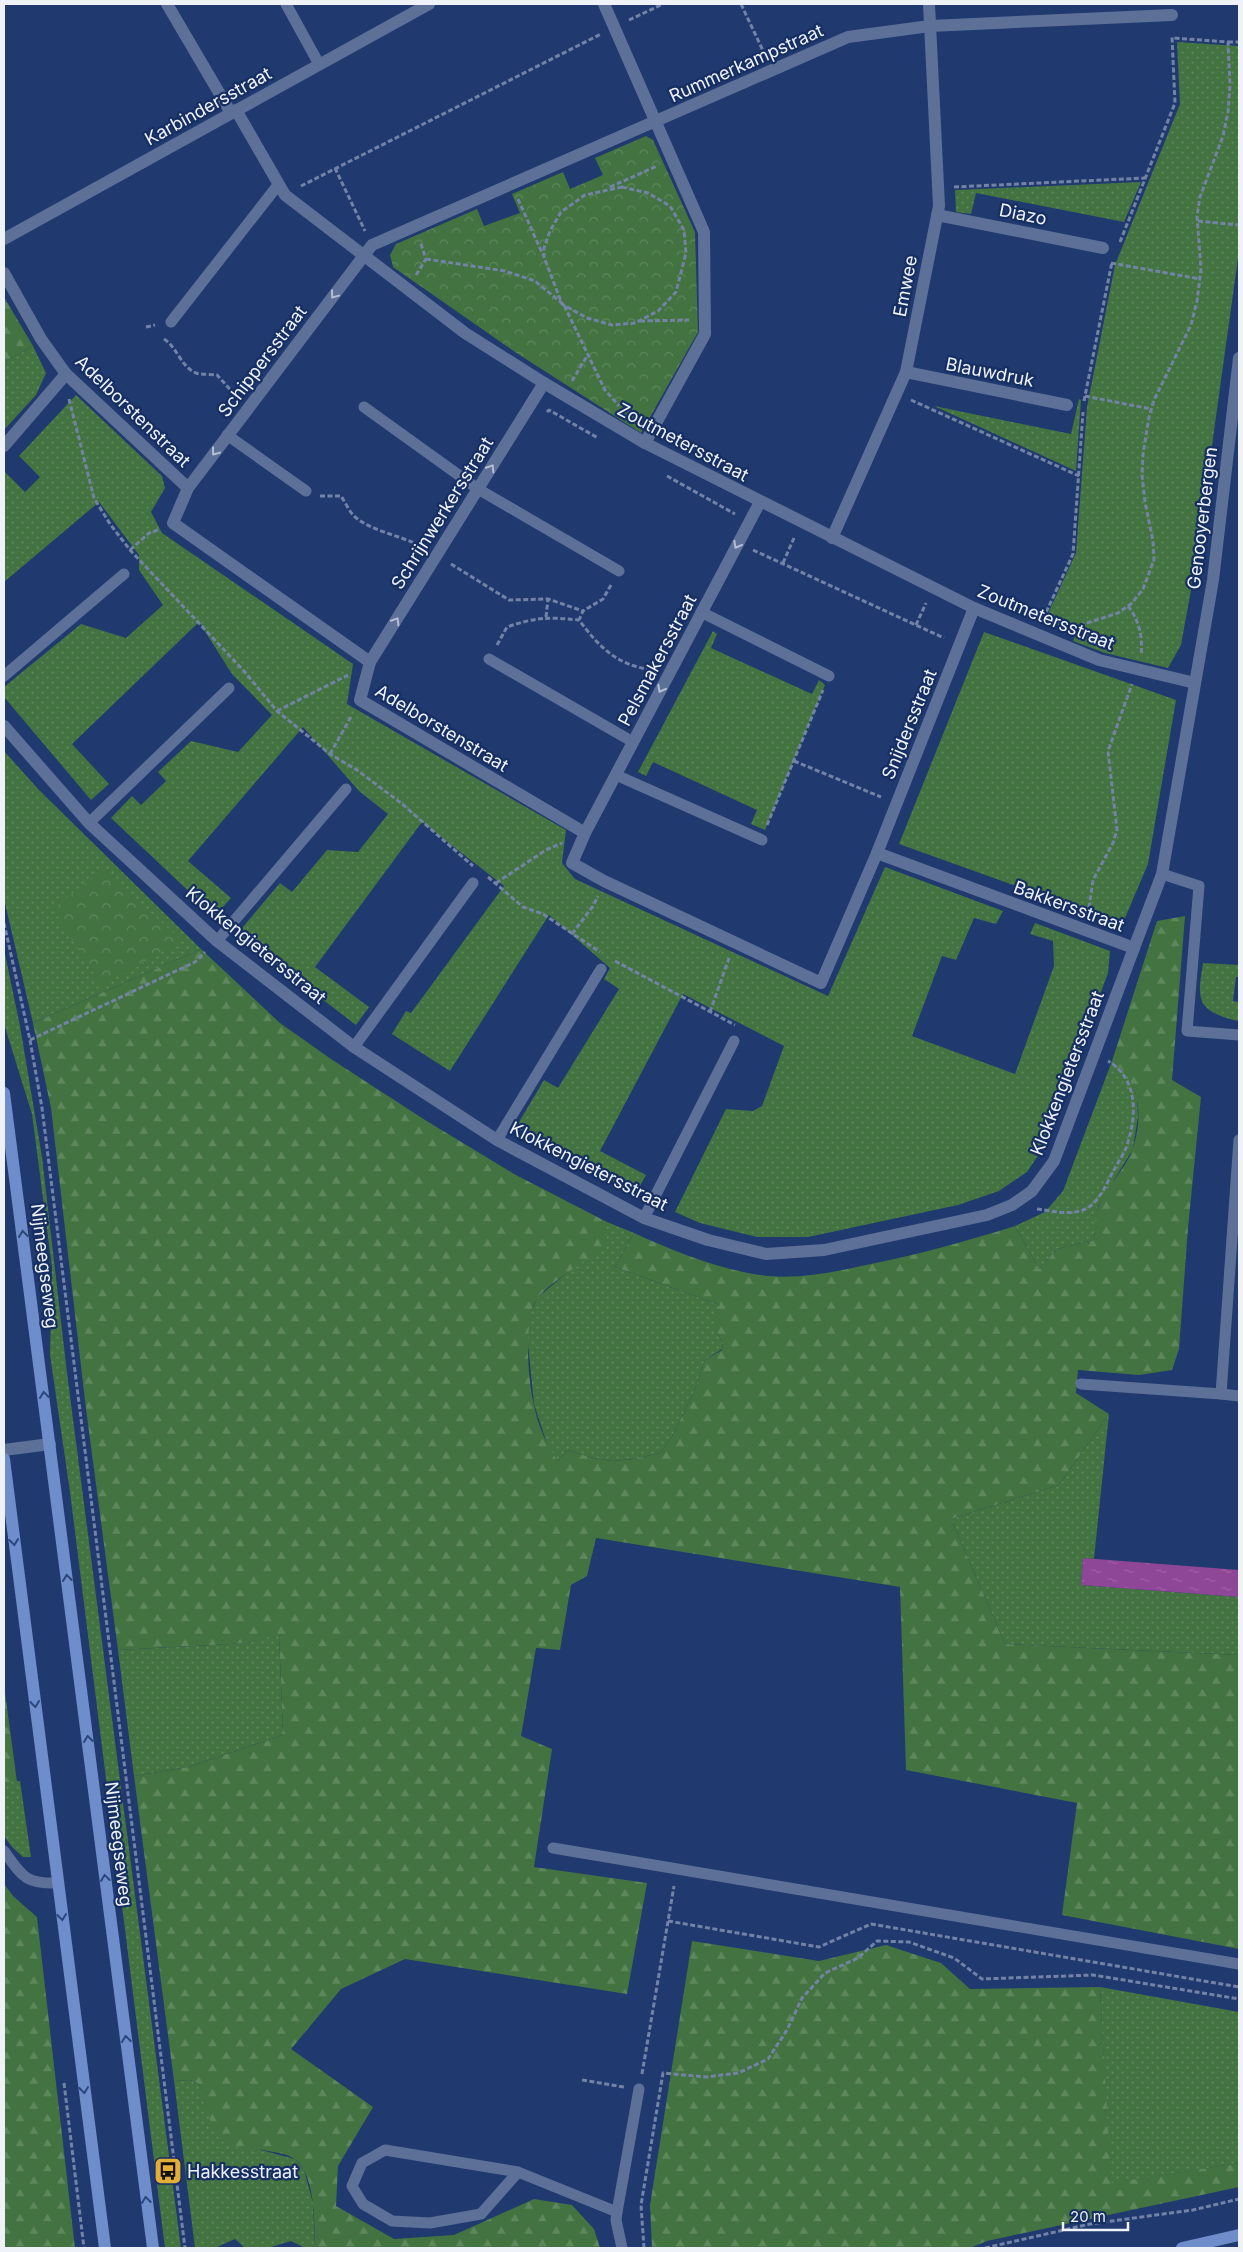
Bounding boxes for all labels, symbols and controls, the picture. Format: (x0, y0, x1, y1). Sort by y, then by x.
street label: Rummerkampstraat (666, 20, 826, 106)
street label: Karbindersstraat (141, 63, 275, 149)
street label: Diazo (997, 199, 1049, 229)
street label: Emwee (889, 254, 921, 318)
one-way arrow (331, 289, 340, 298)
street label: Schippersstraat (213, 301, 311, 421)
street label: Adelborstenstraat (71, 351, 195, 471)
street label: Blauwdruk (944, 353, 1036, 391)
street label: Zoutmetersstraat (614, 399, 752, 486)
street label: Schrijnwerkersstraat (387, 433, 497, 593)
one-way arrow (212, 446, 221, 456)
street label: Genooyerbergen (1183, 446, 1221, 590)
one-way arrow (484, 464, 494, 473)
one-way arrow (733, 540, 743, 549)
street label: Zoutmetersstraat (975, 580, 1118, 654)
street label: Pelsmakersstraat (613, 590, 701, 729)
one-way arrow (389, 617, 399, 626)
street label: Snijdersstraat (877, 666, 941, 782)
street label: Adelborstenstraat (372, 680, 512, 776)
one-way arrow (657, 684, 667, 693)
street label: Bakkersstraat (1011, 876, 1127, 936)
street label: Klokkengietersstraat (182, 882, 330, 1008)
street label: Klokkengietersstraat (1026, 988, 1108, 1158)
street label: Klokkengietersstraat (507, 1117, 672, 1215)
street label: Nijmeegseweg (27, 1202, 63, 1330)
one-way arrow (18, 1230, 29, 1238)
one-way arrow (39, 1391, 49, 1400)
one-way arrow (8, 1539, 19, 1547)
one-way arrow (62, 1574, 73, 1582)
one-way arrow (29, 1700, 40, 1708)
one-way arrow (83, 1735, 93, 1743)
street label: Nijmeegseweg (101, 1780, 137, 1908)
one-way arrow (100, 1873, 111, 1881)
one-way arrow (56, 1913, 67, 1921)
one-way arrow (121, 2034, 132, 2042)
one-way arrow (78, 2086, 89, 2094)
bus stop icon: Hakkesstraat (153, 2156, 183, 2186)
place label: Hakkesstraat (187, 2161, 298, 2182)
one-way arrow (142, 2196, 152, 2204)
scale bar (1063, 2200, 1128, 2232)
text: 20 m (1070, 2207, 1106, 2226)

